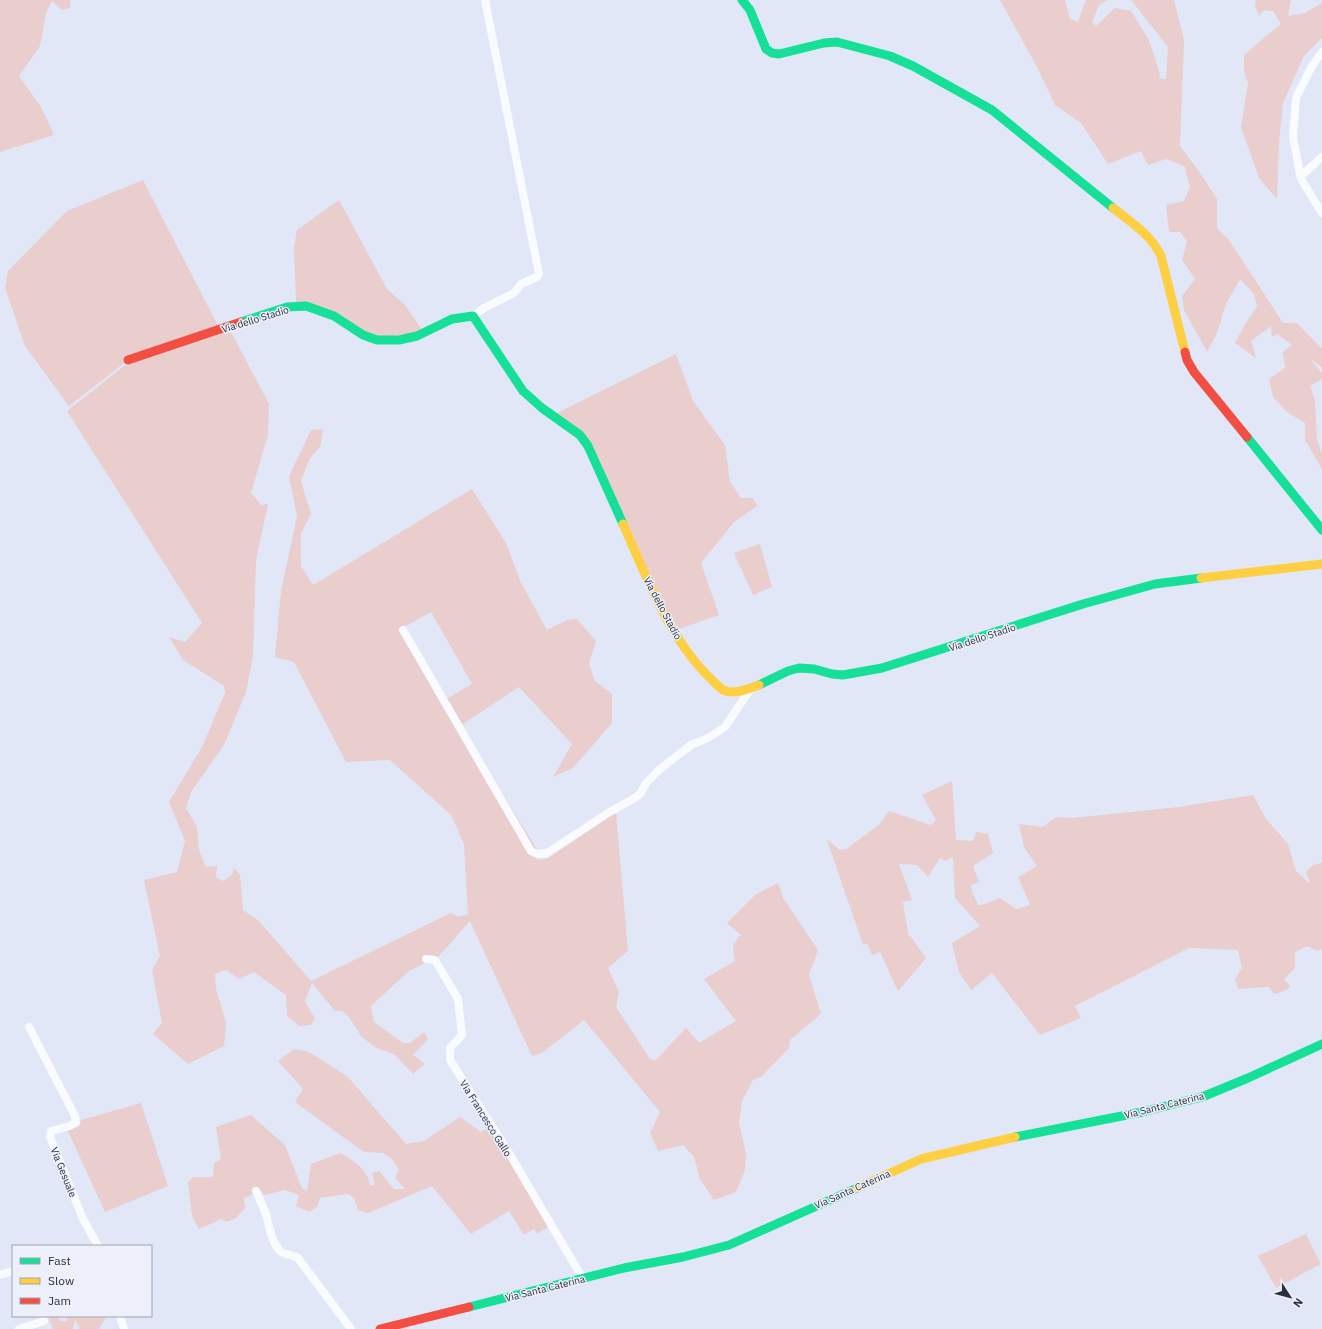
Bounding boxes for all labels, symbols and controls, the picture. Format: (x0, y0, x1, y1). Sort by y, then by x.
street label: Via dello Stadio (220, 303, 291, 336)
street label: Via dello Stadio (641, 575, 685, 642)
street label: Via dello Stadio (947, 620, 1018, 654)
street label: Via Francesco Gallo (457, 1078, 515, 1159)
street label: Via Santa Caterina (1123, 1089, 1206, 1122)
street label: Via Gesuale (48, 1145, 80, 1200)
street label: Via Santa Caterina (812, 1167, 893, 1212)
legend (12, 1245, 152, 1317)
text: Fast (48, 1253, 71, 1268)
street label: Via Santa Caterina (504, 1272, 587, 1305)
text: Slow (48, 1273, 74, 1288)
north arrow (1270, 1277, 1310, 1317)
text: Jam (48, 1293, 71, 1308)
text: N (1290, 1296, 1306, 1310)

